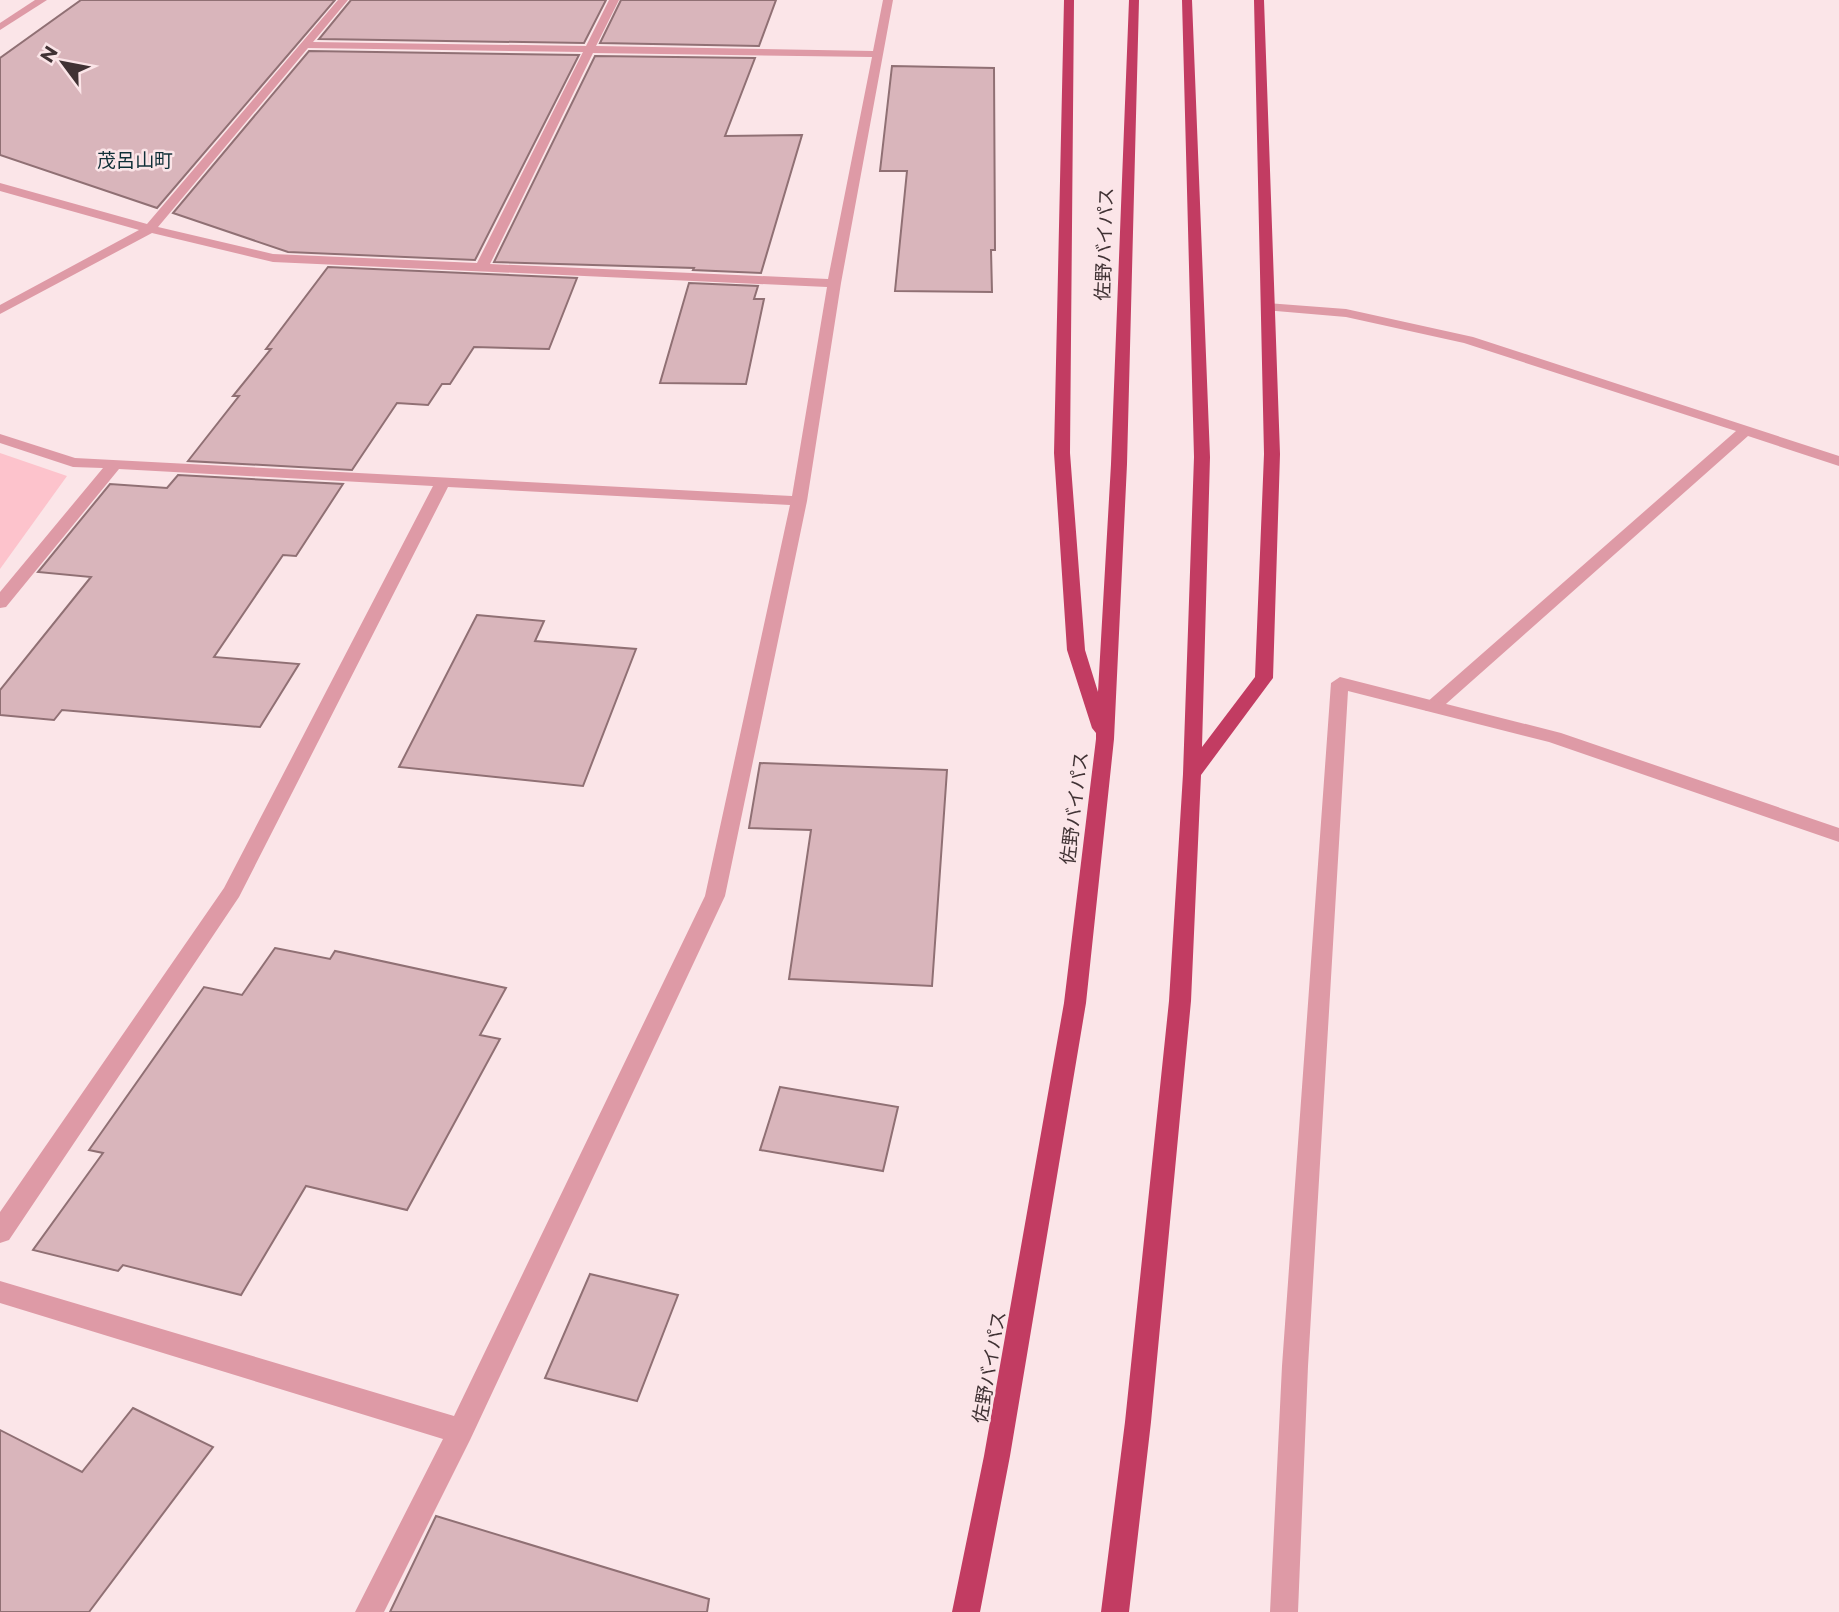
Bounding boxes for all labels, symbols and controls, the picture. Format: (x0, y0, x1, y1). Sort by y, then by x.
north arrow (28, 28, 98, 98)
text: N (35, 42, 63, 67)
district label: 茂呂山町 (97, 149, 173, 172)
street label: 佐野バイパス (1091, 187, 1118, 301)
street label: 佐野バイパス (1056, 750, 1093, 866)
street label: 佐野バイパス (968, 1309, 1011, 1425)

